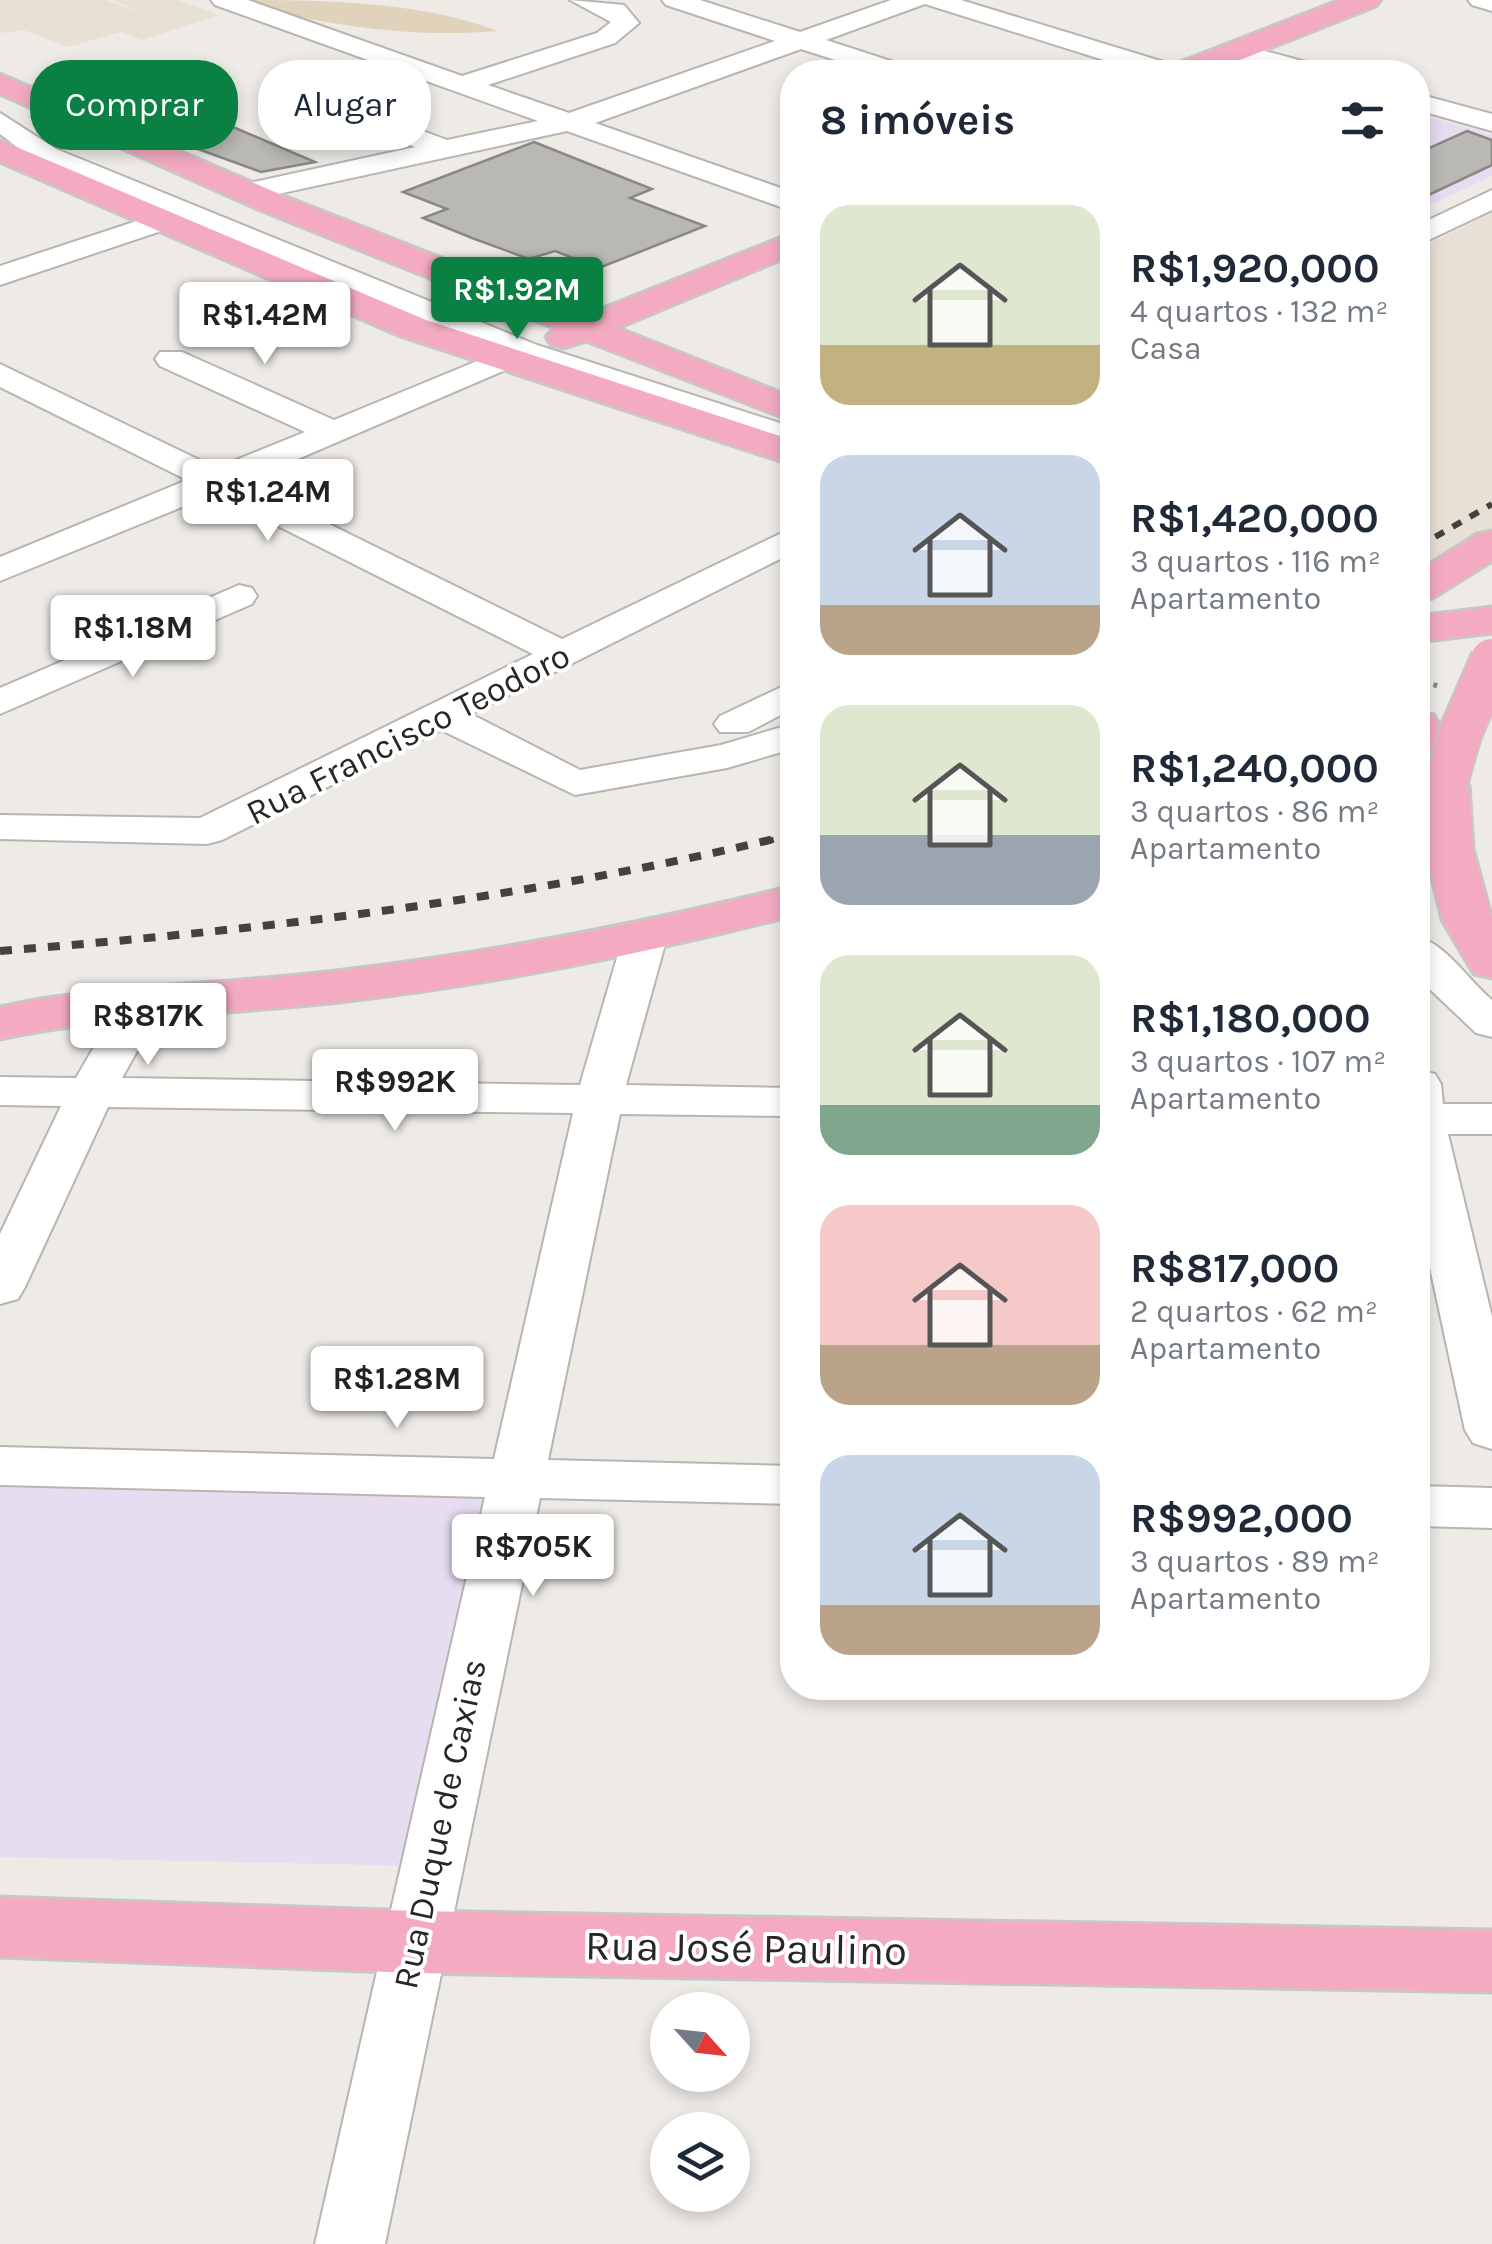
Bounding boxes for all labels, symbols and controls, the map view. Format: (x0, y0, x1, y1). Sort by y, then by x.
chip: Comprar (30, 60, 238, 150)
chip: Alugar (258, 60, 431, 150)
icon: filters (1335, 93, 1390, 148)
text: 8 imóveis (820, 95, 1015, 145)
text: R$1,920,000 (1130, 243, 1379, 293)
icon: home (900, 245, 1020, 365)
pin: R$1.92M (425, 257, 609, 342)
text: R$1.92M (453, 271, 581, 308)
pin: R$1.42M (173, 282, 357, 367)
text: 4 quartos · 132 m² (1130, 293, 1388, 330)
text: R$1.42M (201, 296, 329, 333)
text: Casa (1130, 330, 1202, 367)
pin: R$1.24M (176, 459, 360, 544)
text: R$1.24M (204, 473, 332, 510)
text: R$1,420,000 (1130, 493, 1379, 543)
icon: home (900, 495, 1020, 615)
text: 3 quartos · 116 m² (1130, 543, 1381, 580)
text: Apartamento (1130, 580, 1321, 617)
pin: R$1.18M (41, 595, 225, 680)
text: R$1.18M (72, 609, 194, 646)
street label: Rua Francisco Teodoro (239, 635, 577, 833)
text: R$1,240,000 (1130, 743, 1379, 793)
icon: home (900, 745, 1020, 865)
text: 3 quartos · 86 m² (1130, 793, 1379, 830)
text: Apartamento (1130, 830, 1321, 867)
pin: R$817K (67, 983, 229, 1068)
text: R$1,180,000 (1130, 993, 1371, 1043)
icon: home (900, 995, 1020, 1115)
text: R$817K (92, 997, 204, 1034)
text: 3 quartos · 107 m² (1130, 1043, 1386, 1080)
pin: R$992K (314, 1049, 476, 1134)
text: R$992K (334, 1063, 456, 1100)
text: Apartamento (1130, 1080, 1321, 1117)
text: R$817,000 (1130, 1243, 1339, 1293)
icon: home (900, 1245, 1020, 1365)
text: 2 quartos · 62 m² (1130, 1293, 1378, 1330)
text: Apartamento (1130, 1330, 1321, 1367)
pin: R$1.28M (305, 1346, 489, 1431)
text: R$1.28M (333, 1360, 461, 1397)
text: R$992,000 (1130, 1493, 1353, 1543)
icon: home (900, 1495, 1020, 1615)
pin: R$705K (452, 1514, 614, 1599)
text: R$705K (474, 1528, 592, 1565)
text: 3 quartos · 89 m² (1130, 1543, 1380, 1580)
text: Apartamento (1130, 1580, 1321, 1617)
street label: Rua Duque de Caxias (385, 1655, 495, 1993)
street label: Rua José Paulino (585, 1920, 907, 1976)
north arrow (650, 1992, 750, 2092)
map controls (650, 1992, 750, 2212)
button: layers (650, 2112, 750, 2212)

